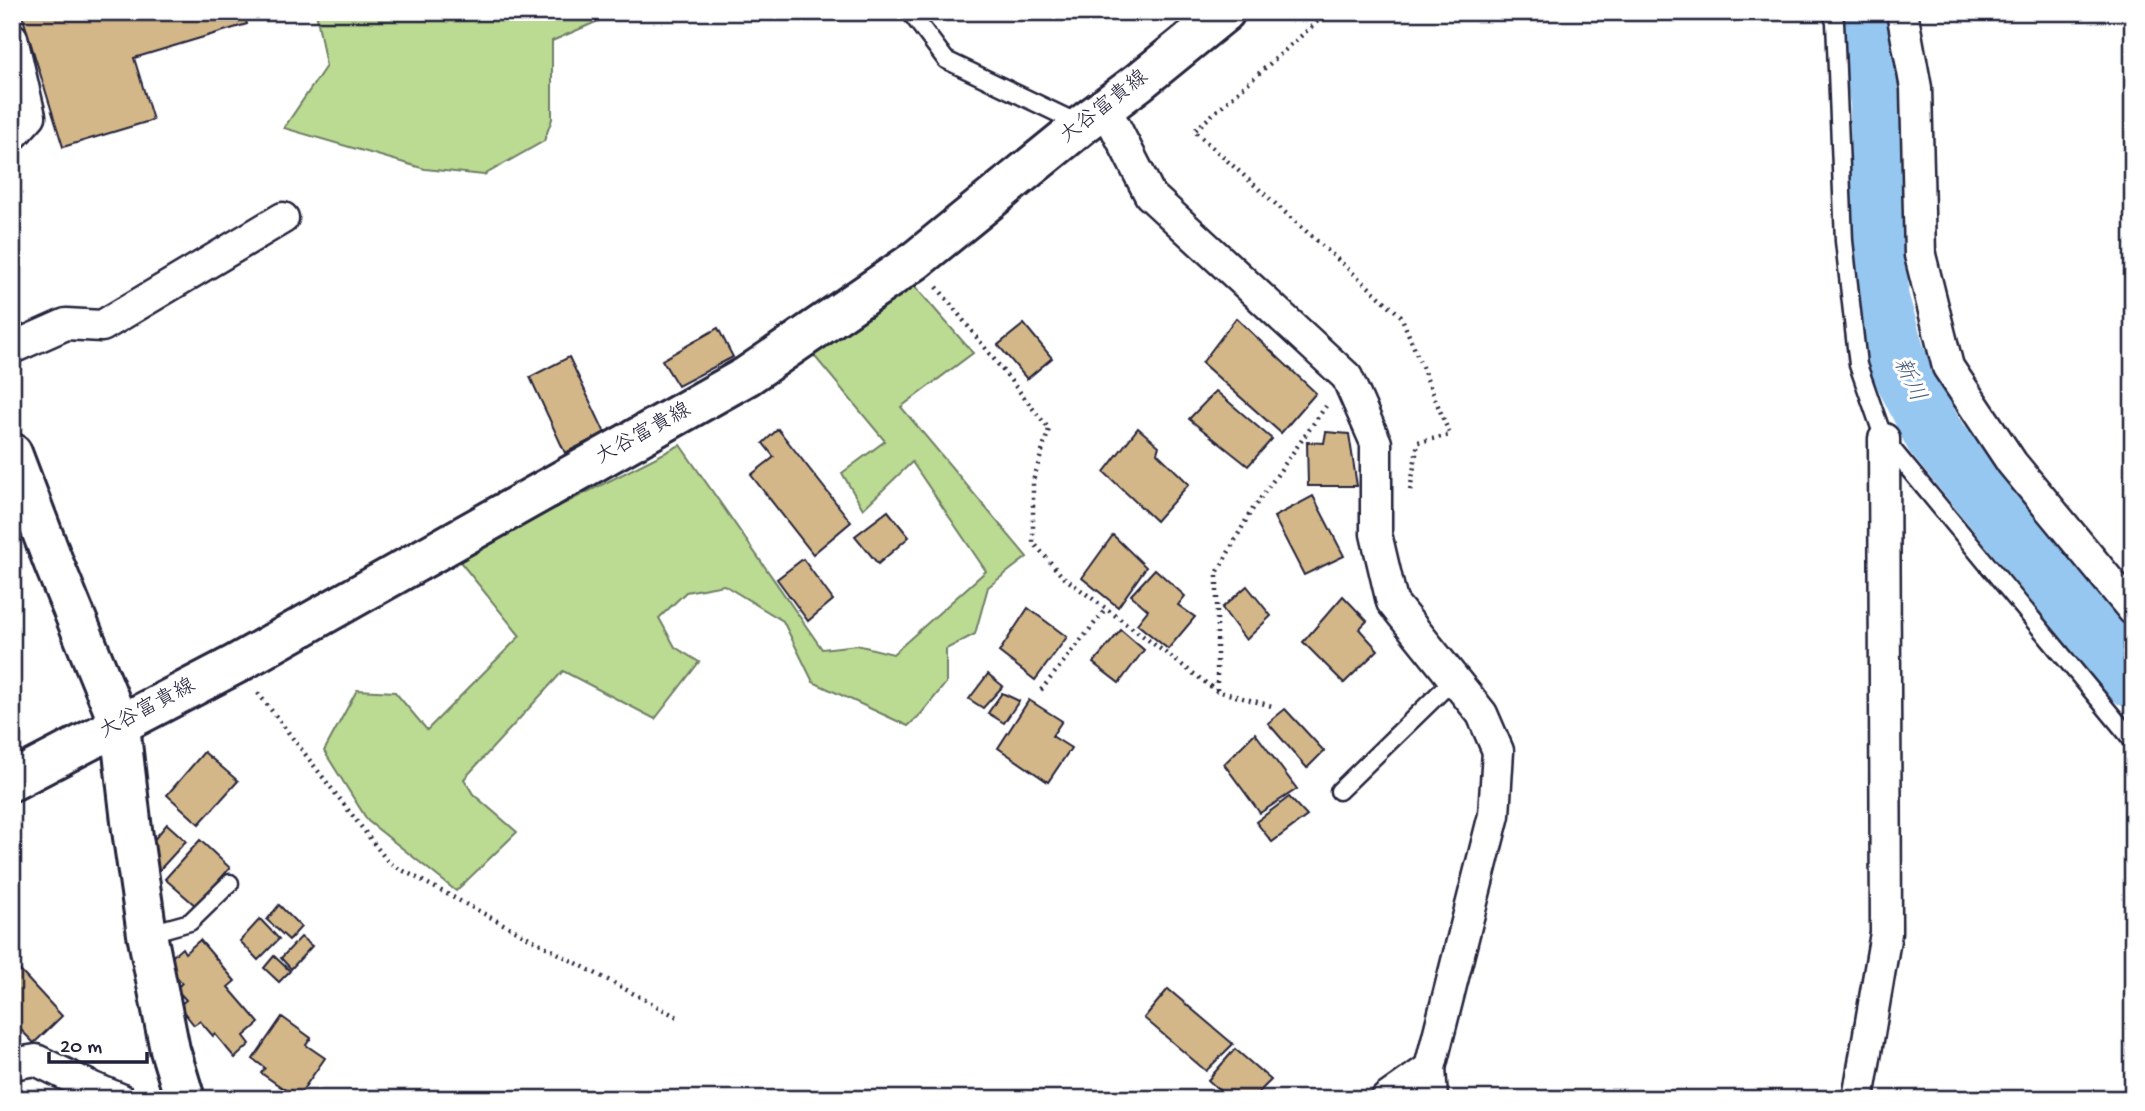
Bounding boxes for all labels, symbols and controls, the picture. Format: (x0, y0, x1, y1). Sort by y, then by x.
street label: 大谷富貴線 (1055, 64, 1154, 150)
water label: 新川 (1886, 353, 1931, 407)
street label: 大谷富貴線 (591, 397, 696, 471)
street label: 大谷富貴線 (95, 673, 200, 746)
scale bar (49, 1020, 147, 1064)
text: 20 m (60, 1036, 102, 1061)

